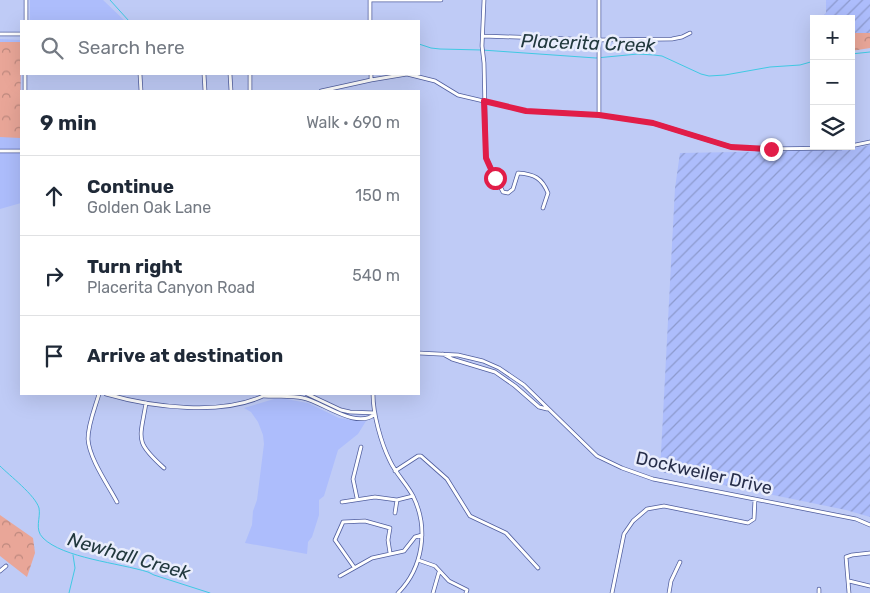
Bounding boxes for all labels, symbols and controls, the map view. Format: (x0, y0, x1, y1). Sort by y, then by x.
map controls (810, 15, 855, 150)
button: + (810, 15, 855, 60)
search box (20, 20, 420, 75)
water label: Placerita Creek (520, 29, 656, 57)
icon: search (38, 34, 66, 62)
text: Search here (78, 36, 185, 59)
button: − (810, 60, 855, 105)
button: layers (810, 105, 855, 150)
text: 9 min (40, 110, 97, 135)
text: Walk · 690 m (306, 113, 400, 132)
route end (760, 138, 783, 161)
route start (484, 167, 507, 190)
text: Continue (87, 175, 174, 198)
icon: ahead (40, 182, 68, 210)
text: 150 m (355, 186, 400, 205)
text: Golden Oak Lane (87, 198, 211, 217)
text: Turn right (87, 255, 182, 278)
icon: right (40, 262, 68, 290)
text: 540 m (352, 266, 400, 285)
text: Placerita Canyon Road (87, 278, 255, 297)
icon: arrive (40, 342, 68, 370)
text: Arrive at destination (87, 344, 283, 367)
street label: Dockweiler Drive (634, 447, 774, 499)
water label: Newhall Creek (65, 528, 193, 585)

